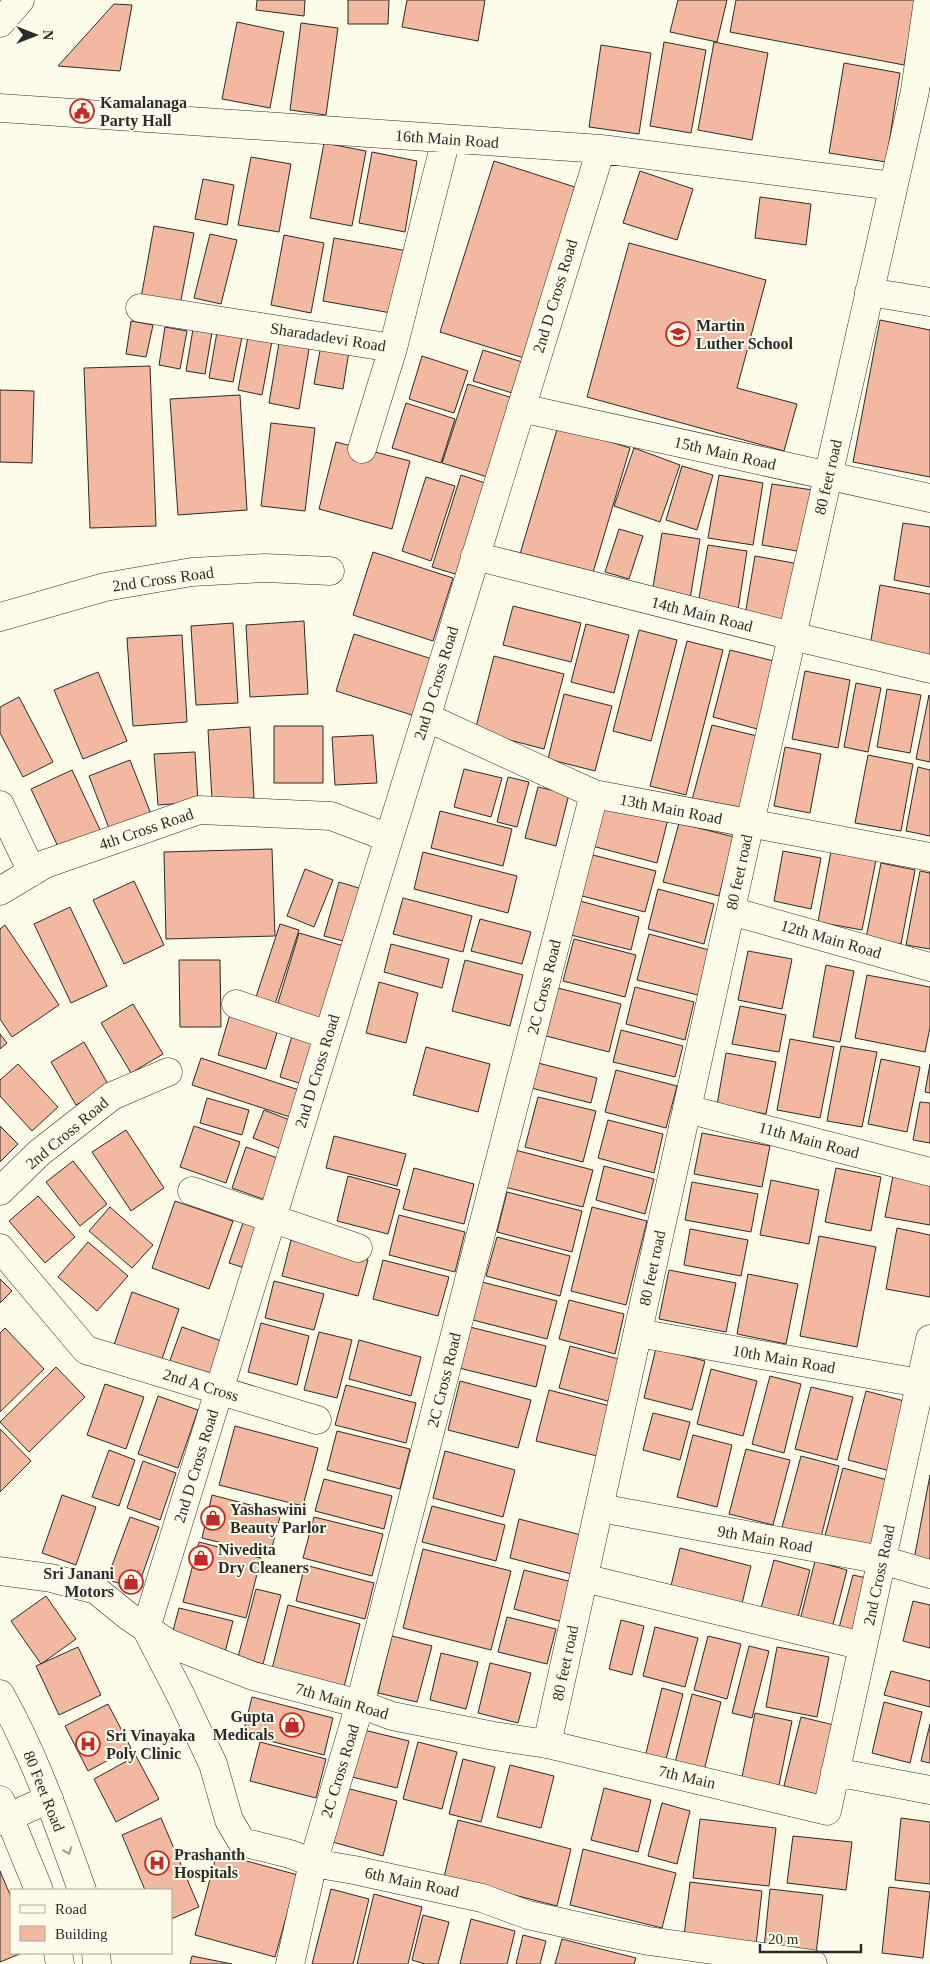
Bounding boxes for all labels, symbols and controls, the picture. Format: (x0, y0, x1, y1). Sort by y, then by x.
north arrow (10, 10, 60, 60)
text: N (40, 30, 55, 40)
place label: Kamalanaga Party Hall (100, 94, 187, 130)
public building icon: Kamalanaga Party Hall (69, 98, 95, 124)
street label: 16th Main Road (395, 127, 499, 151)
street label: 2nd D Cross Road (530, 237, 580, 355)
place label: Martin Luther School (696, 317, 794, 352)
street label: Sharadadevi Road (269, 319, 387, 355)
school or university icon: Martin Luther School (665, 321, 691, 347)
street label: 15th Main Road (672, 433, 778, 473)
street label: 80 feet road (811, 438, 845, 516)
street label: 2nd Cross Road (111, 563, 215, 595)
street label: 14th Main Road (649, 593, 755, 635)
street label: 2nd D Cross Road (411, 624, 461, 742)
street label: 13th Main Road (618, 791, 724, 827)
street label: 4th Cross Road (97, 805, 195, 853)
street label: 80 feet road (723, 833, 755, 911)
street label: 12th Main Road (779, 916, 883, 962)
street label: 2C Cross Road (524, 938, 564, 1036)
street label: 2nd D Cross Road (292, 1012, 342, 1130)
street label: 2nd Cross Road (22, 1094, 112, 1172)
street label: 11th Main Road (757, 1118, 861, 1162)
street label: 80 feet road (636, 1229, 668, 1307)
street label: 2C Cross Road (424, 1331, 464, 1429)
street label: 10th Main Road (731, 1342, 837, 1376)
street label: 2nd A Cross (161, 1365, 241, 1405)
street label: 2nd D Cross Road (171, 1407, 221, 1525)
place label: Yashaswini Beauty Parlor (230, 1501, 326, 1537)
shop icon: Yashaswini Beauty Parlor (200, 1505, 226, 1531)
street label: 9th Main Road (716, 1522, 814, 1556)
street label: 2nd Cross Road (860, 1523, 898, 1627)
place label: Nivedita Dry Cleaners (218, 1541, 309, 1577)
shop icon: Nivedita Dry Cleaners (188, 1545, 214, 1571)
place label: Sri Janani Motors (43, 1565, 115, 1600)
shop icon: Sri Janani Motors (118, 1569, 144, 1595)
street label: 80 feet road (549, 1624, 581, 1702)
street label: 7th Main Road (294, 1680, 390, 1722)
place label: Gupta Medicals (213, 1708, 274, 1743)
shop icon: Gupta Medicals (279, 1712, 305, 1738)
street label: 2C Cross Road (318, 1722, 362, 1820)
place label: Sri Vinayaka Poly Clinic (106, 1727, 195, 1763)
hospital icon: Sri Vinayaka Poly Clinic (75, 1731, 101, 1757)
street label: 80 Feet Road (20, 1748, 68, 1834)
street label: 7th Main (657, 1762, 717, 1792)
one-way arrow (62, 1846, 72, 1855)
place label: Prashanth Hospitals (174, 1846, 245, 1882)
hospital icon: Prashanth Hospitals (144, 1850, 170, 1876)
street label: 6th Main Road (363, 1864, 461, 1900)
legend (10, 1889, 172, 1954)
text: Road (55, 1901, 87, 1917)
scale bar (760, 1922, 861, 1954)
text: Building (55, 1926, 108, 1942)
text: 20 m (768, 1931, 799, 1947)

